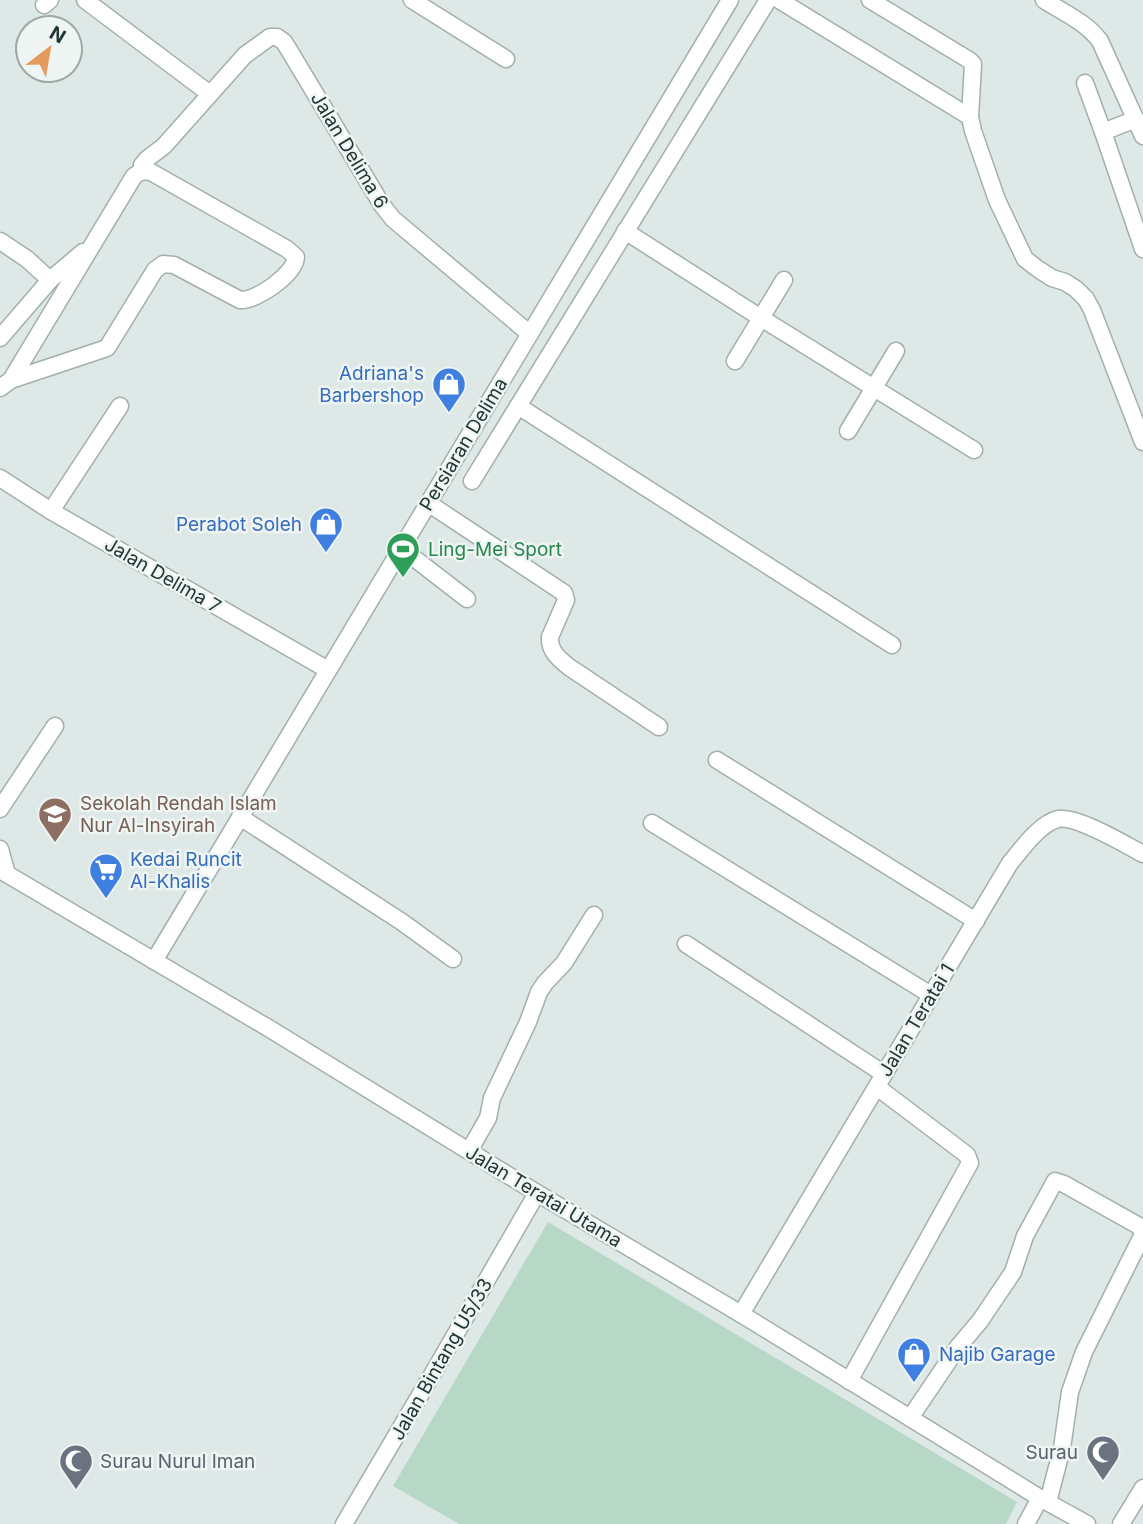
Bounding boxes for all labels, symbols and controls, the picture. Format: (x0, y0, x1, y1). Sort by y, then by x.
north arrow (14, 14, 84, 84)
text: N (45, 21, 70, 48)
street label: Jalan Delima 6 (306, 88, 393, 213)
place label: Adriana's Barbershop (319, 362, 424, 407)
shop icon: Adriana's Barbershop (430, 365, 468, 414)
street label: Persiaran Delima (415, 374, 512, 515)
shop icon: Perabot Soleh (307, 505, 345, 554)
place label: Perabot Soleh (176, 513, 302, 536)
sports icon: Ling-Mei Sport (384, 530, 422, 579)
street label: Jalan Delima 7 (100, 533, 225, 618)
place label: Ling-Mei Sport (428, 538, 562, 561)
place label: Sekolah Rendah Islam Nur Al-Insyirah (80, 792, 277, 837)
school or university icon: Sekolah Rendah Islam Nur Al-Insyirah (36, 795, 74, 844)
place label: Kedai Runcit Al-Khalis (130, 848, 242, 893)
supermarket icon: Kedai Runcit Al-Khalis (87, 851, 125, 900)
street label: Jalan Teratai 1 (874, 960, 959, 1081)
street label: Jalan Teratai Utama (461, 1141, 626, 1252)
street label: Jalan Bintang U5/33 (386, 1274, 497, 1444)
shop icon: Najib Garage (895, 1335, 933, 1384)
place label: Najib Garage (939, 1343, 1056, 1366)
mosque icon: Surau (1084, 1433, 1122, 1482)
place label: Surau (1026, 1441, 1078, 1464)
mosque icon: Surau Nurul Iman (57, 1442, 95, 1491)
place label: Surau Nurul Iman (100, 1450, 255, 1473)

